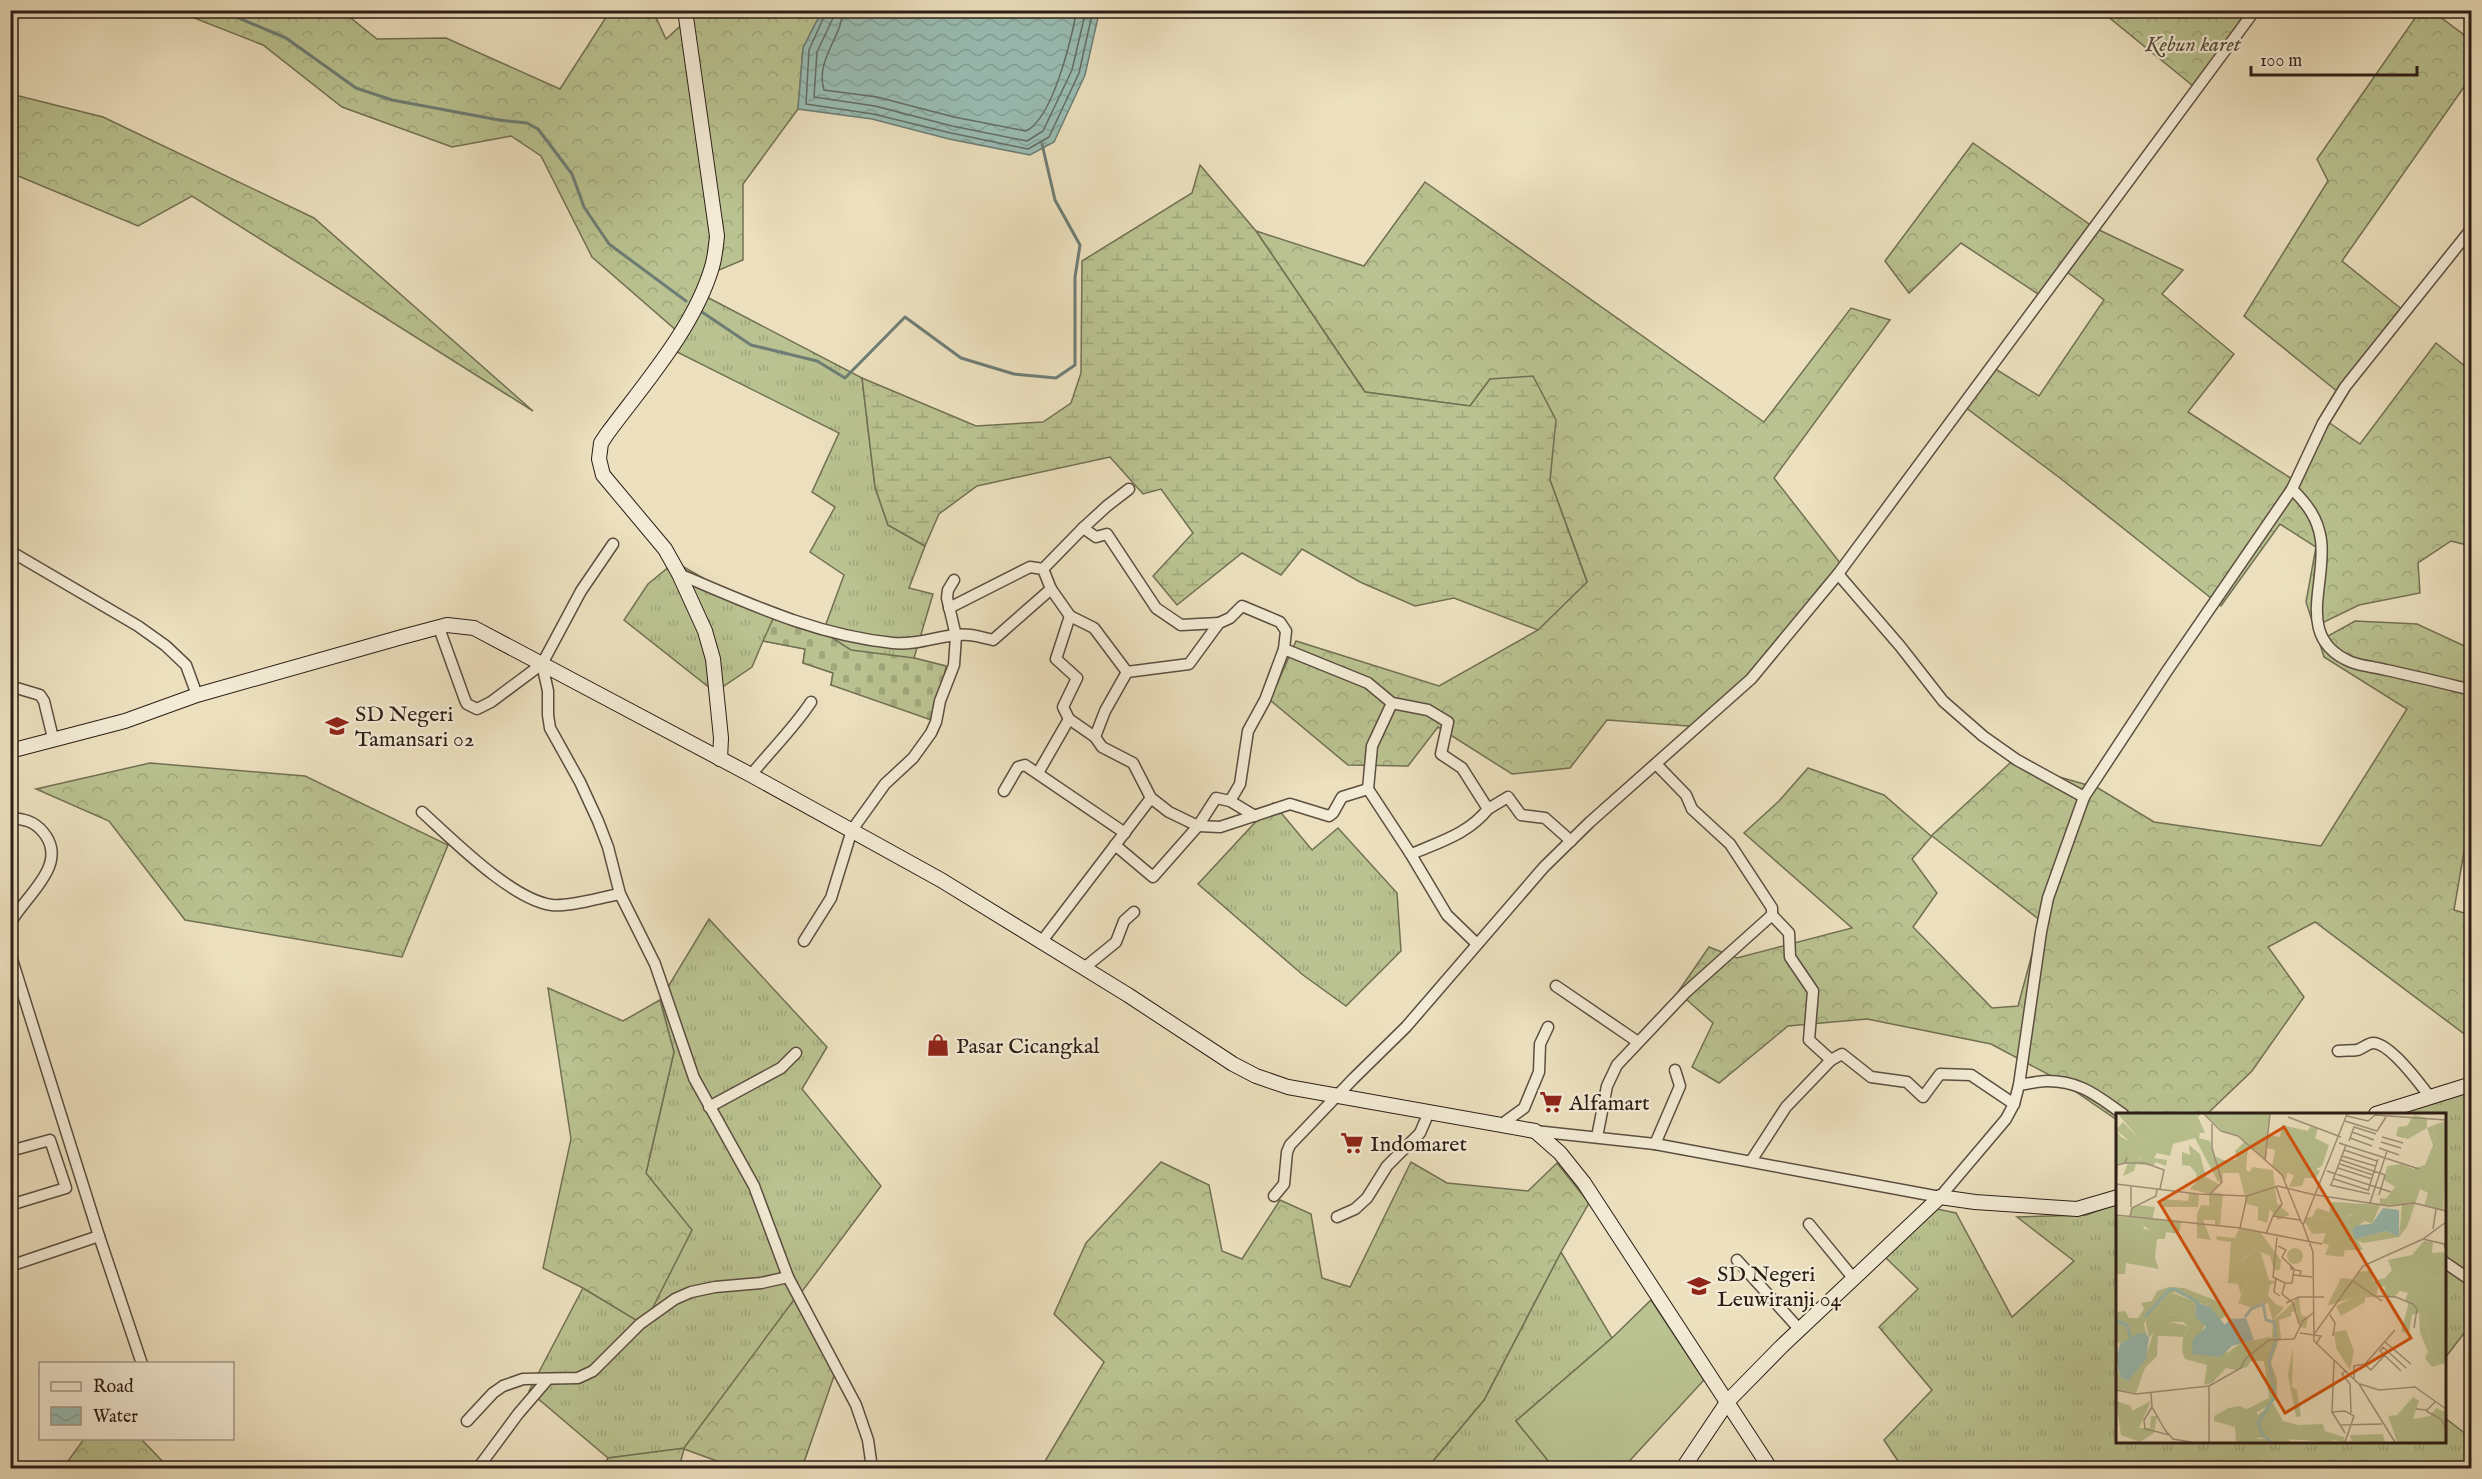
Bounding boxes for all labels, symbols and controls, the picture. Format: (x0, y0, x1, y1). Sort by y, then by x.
park label: Kebun karet (2144, 31, 2242, 59)
scale bar (2251, 39, 2418, 77)
text: 100 m (2260, 50, 2302, 73)
place label: SD Negeri Tamansari 02 (355, 701, 474, 754)
school or university icon: SD Negeri Tamansari 02 (324, 713, 350, 739)
shop icon: Pasar Cicangkal (925, 1032, 951, 1058)
place label: Pasar Cicangkal (956, 1033, 1100, 1061)
supermarket icon: Alfamart (1538, 1089, 1564, 1115)
place label: Alfamart (1568, 1090, 1650, 1118)
inset map (2116, 1113, 2446, 1443)
supermarket icon: Indomaret (1339, 1130, 1365, 1156)
place label: Indomaret (1370, 1131, 1467, 1159)
place label: SD Negeri Leuwiranji 04 (1717, 1261, 1842, 1314)
school or university icon: SD Negeri Leuwiranji 04 (1686, 1273, 1712, 1299)
legend (39, 1362, 234, 1440)
text: Road (93, 1376, 134, 1399)
text: Water (93, 1406, 138, 1429)

